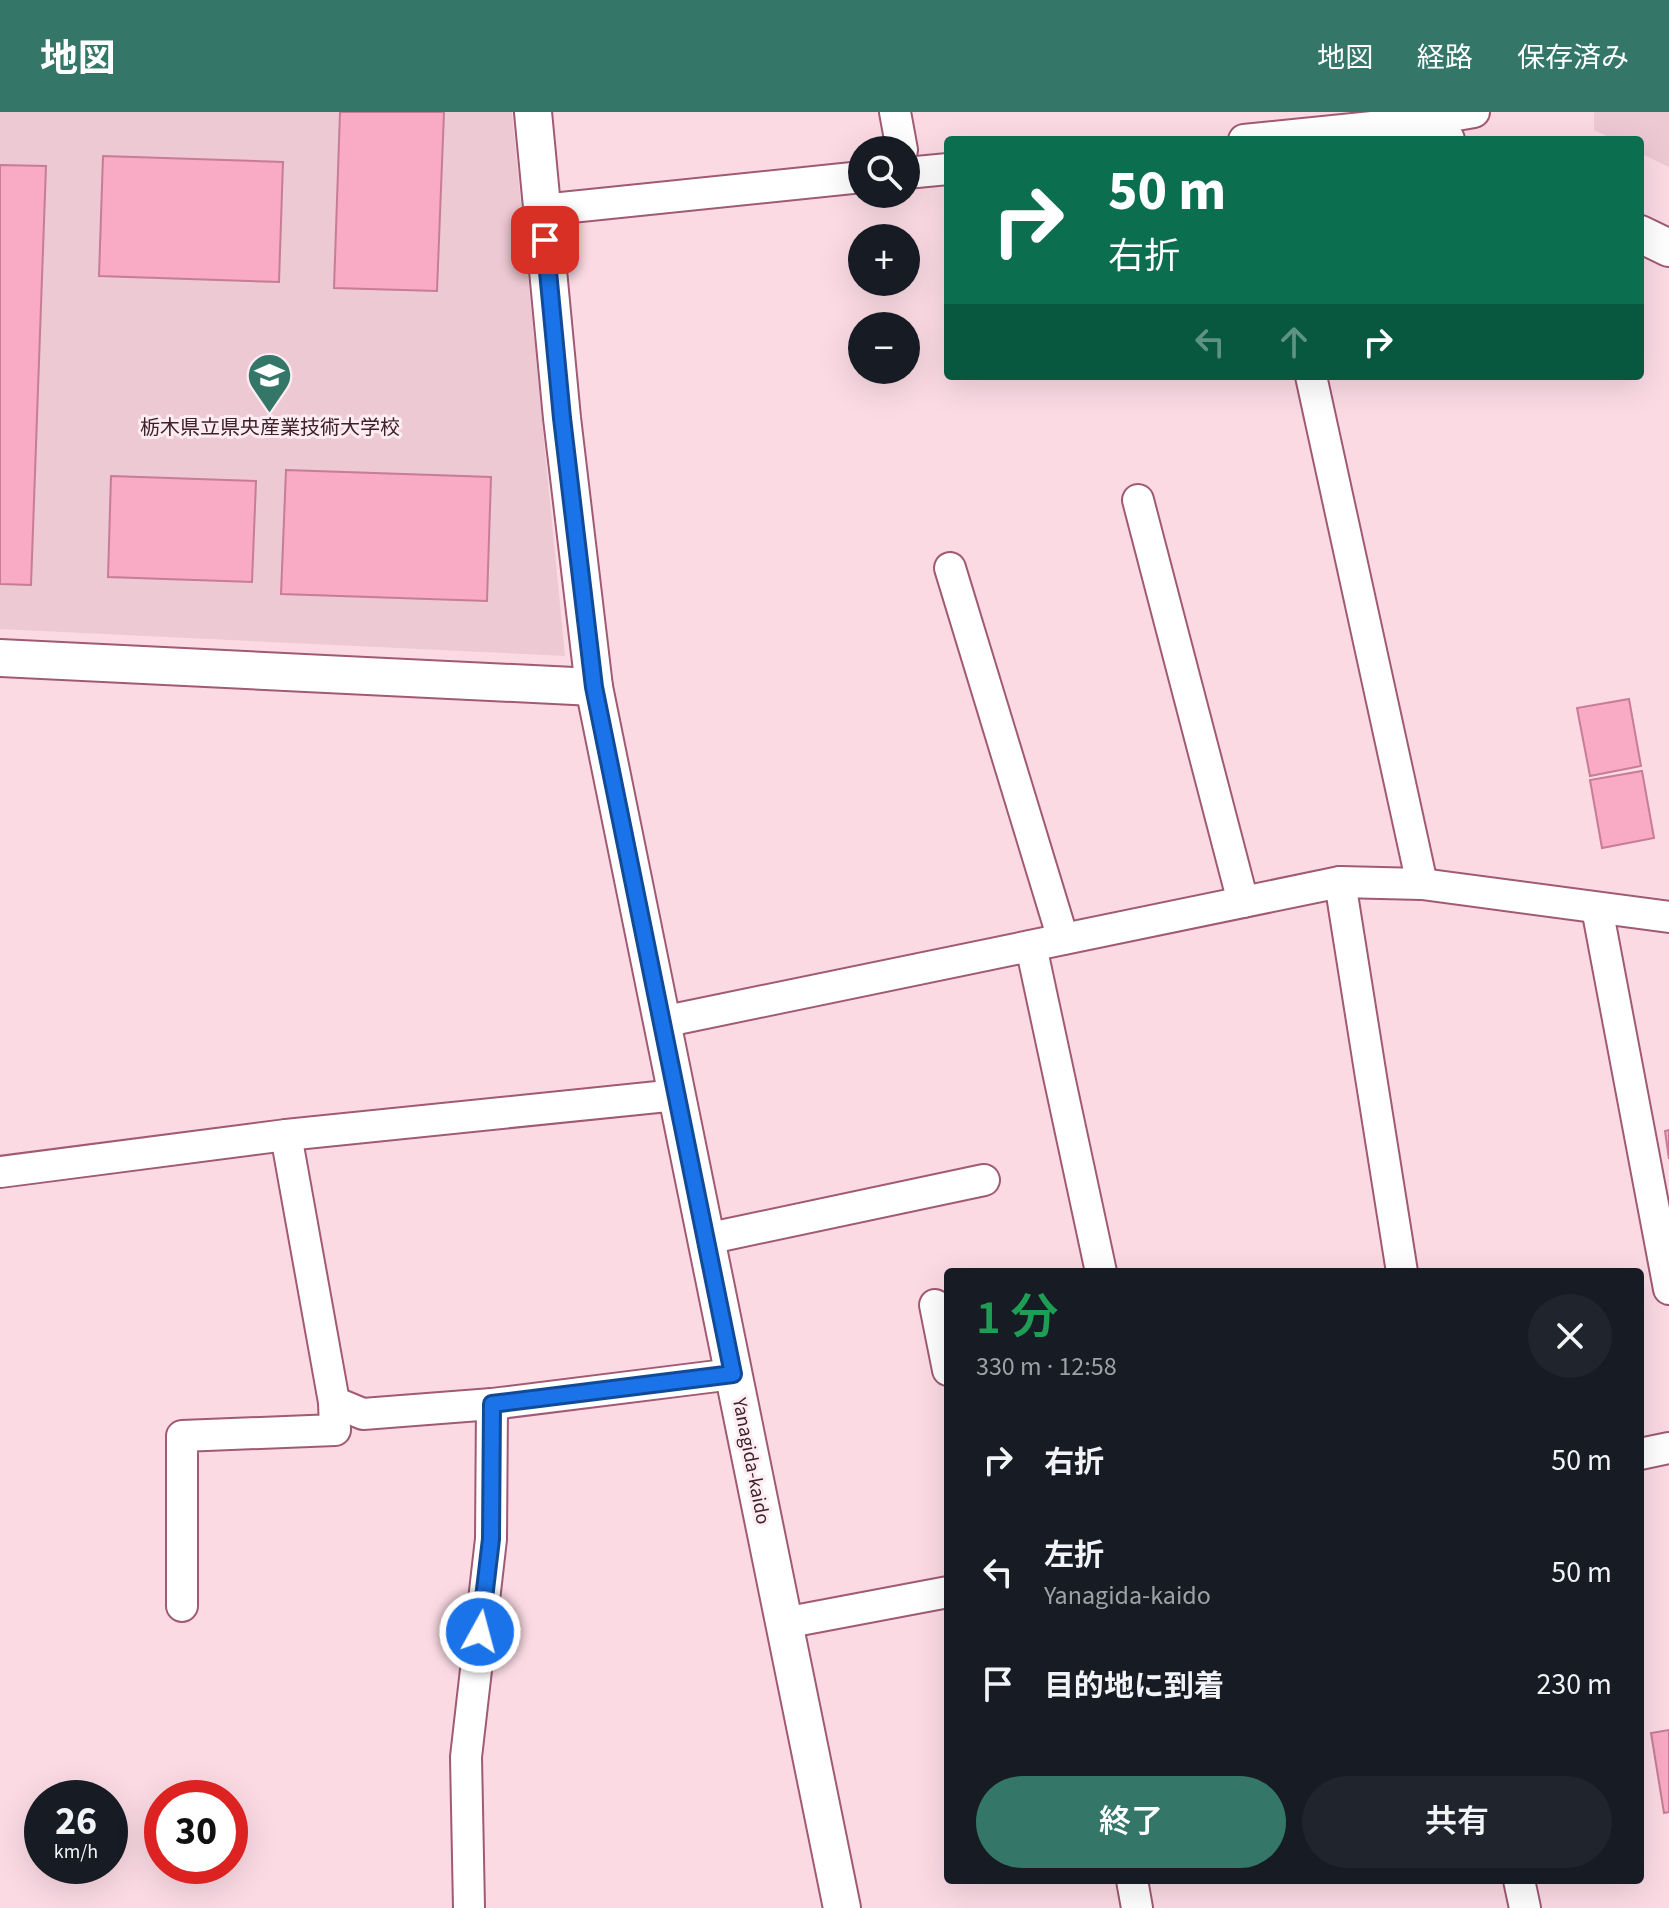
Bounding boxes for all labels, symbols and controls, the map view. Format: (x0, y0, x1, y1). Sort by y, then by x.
text: 地図 (40, 32, 116, 86)
text: 地図 (1317, 38, 1373, 78)
text: 経路 (1417, 38, 1473, 78)
text: 保存済み (1517, 38, 1629, 78)
map controls (848, 136, 920, 384)
button: search (848, 136, 920, 208)
text: 50 m (1108, 152, 1226, 231)
icon: right (976, 168, 1080, 272)
pin (511, 206, 579, 274)
icon: arrive (523, 218, 567, 262)
button: + (848, 224, 920, 296)
text: 右折 (1108, 231, 1180, 282)
button: − (848, 312, 920, 384)
icon: left (1188, 320, 1232, 364)
icon: ahead (1272, 320, 1316, 364)
icon: right (1356, 320, 1400, 364)
school or university icon: 栃木県立県央産業技術大学校 (246, 352, 294, 415)
place label: 栃木県立県央産業技術大学校 (140, 414, 400, 442)
text: 1 分 (976, 1284, 1058, 1352)
button: close (1528, 1294, 1612, 1378)
text: 330 m · 12:58 (976, 1348, 1117, 1385)
street label: Yanagida-kaido (725, 1394, 777, 1527)
icon: right (976, 1438, 1020, 1482)
text: 50 m (1551, 1439, 1612, 1482)
text: 右折 (1044, 1441, 1104, 1484)
text: 左折 (1044, 1534, 1104, 1577)
icon: left (976, 1550, 1020, 1594)
text: 50 m (1551, 1551, 1612, 1594)
text: Yanagida-kaido (1044, 1577, 1211, 1614)
position arrow (438, 1590, 522, 1674)
icon: arrive (976, 1662, 1020, 1706)
text: 230 m (1536, 1663, 1612, 1706)
text: 目的地に到着 (1044, 1665, 1224, 1708)
button: 終了 (976, 1776, 1286, 1868)
button: 共有 (1302, 1776, 1612, 1868)
speed limit sign: 30 (144, 1780, 248, 1884)
text: 26 (55, 1793, 97, 1850)
text: km/h (54, 1838, 98, 1866)

